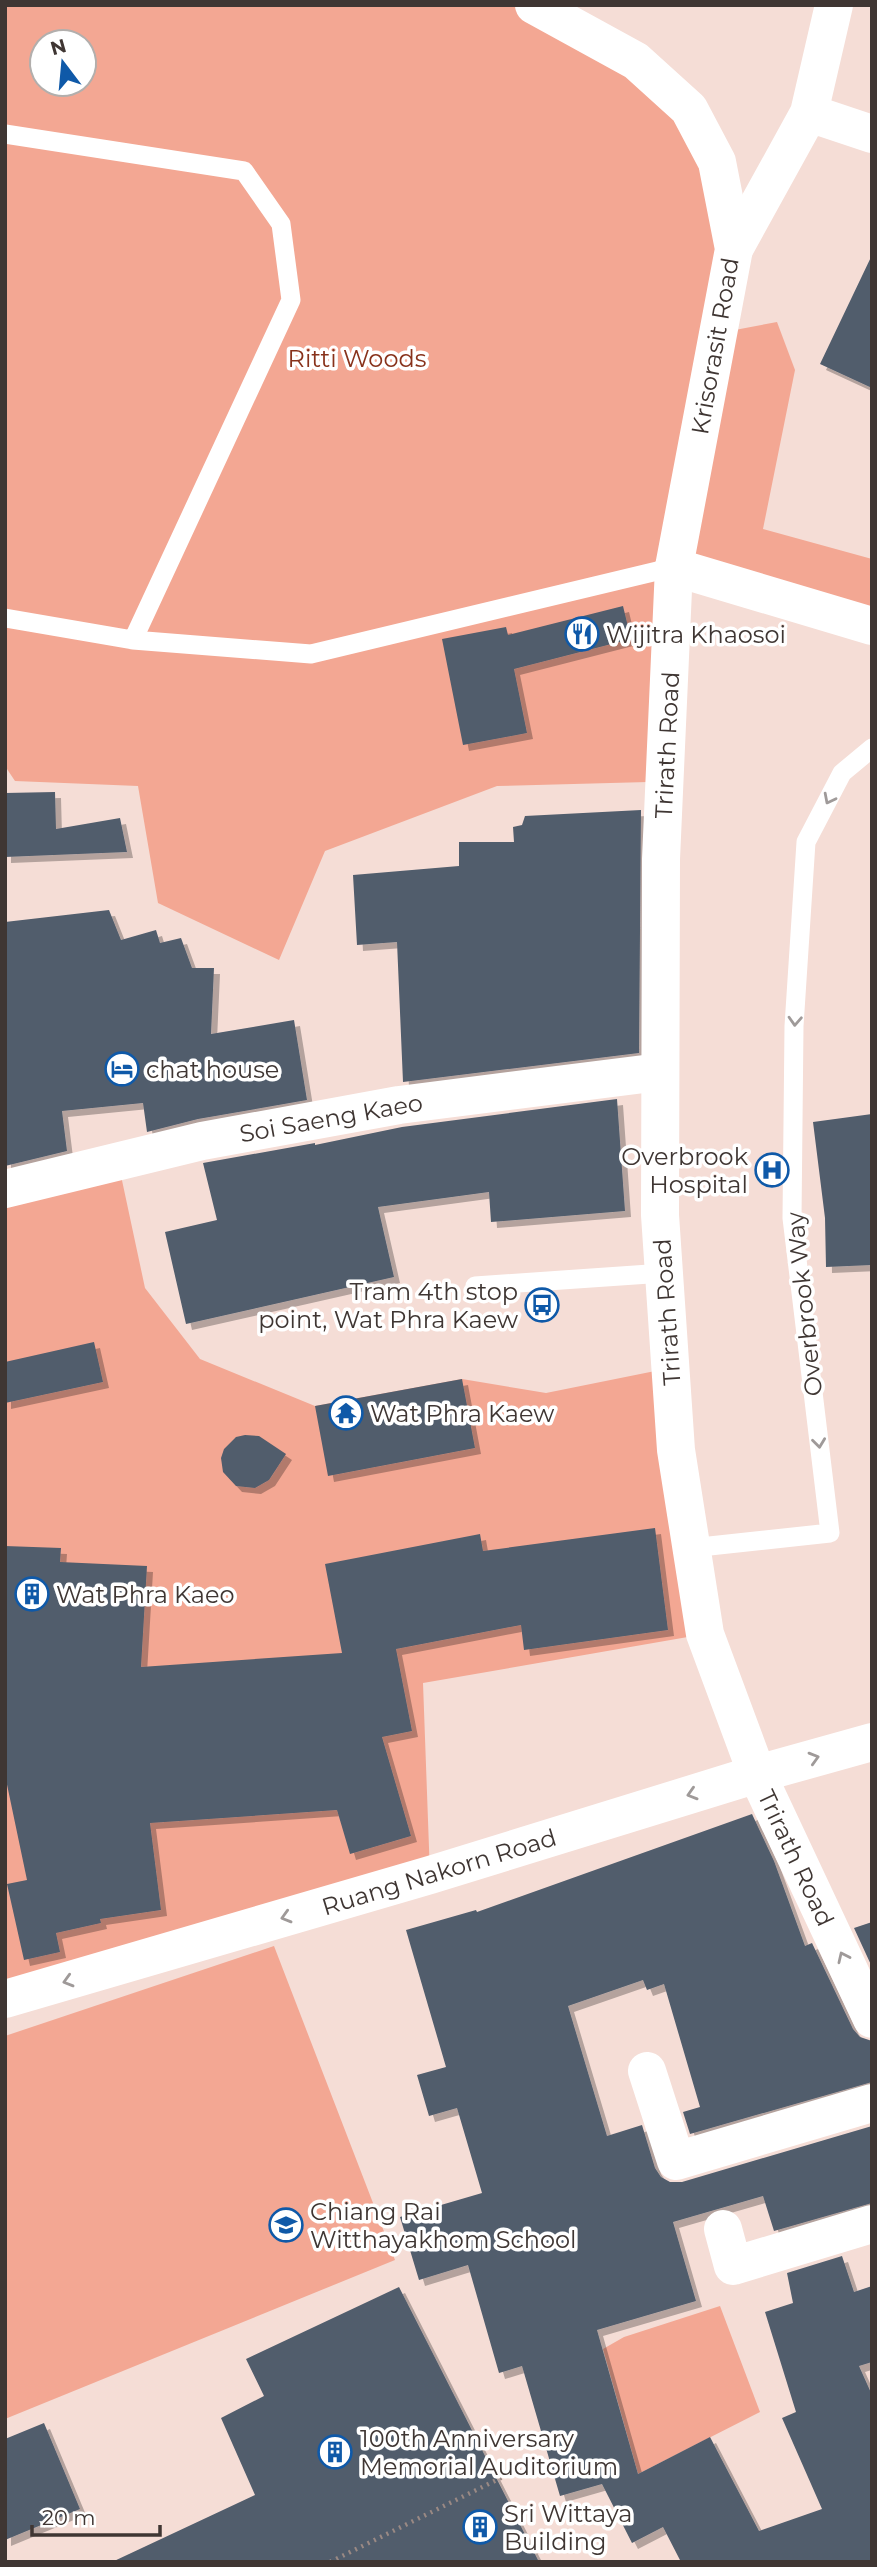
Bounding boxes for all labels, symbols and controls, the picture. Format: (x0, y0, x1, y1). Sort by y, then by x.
north arrow (28, 28, 98, 98)
text: N (48, 34, 69, 60)
street label: Krisorasit Road (685, 255, 745, 437)
park label: Ritti Woods (288, 344, 426, 373)
restaurant icon: Wijitra Khaosoi (563, 615, 601, 653)
place label: Wijitra Khaosoi (606, 620, 786, 649)
street label: Trirath Road (649, 671, 685, 819)
one-way arrow (823, 792, 837, 804)
one-way arrow (787, 1016, 802, 1027)
hotel icon: chat house (103, 1050, 141, 1088)
place label: chat house (146, 1055, 279, 1084)
street label: Soi Saeng Kaeo (237, 1088, 425, 1148)
place label: Overbrook Hospital (621, 1142, 749, 1199)
hospital icon: Overbrook Hospital (753, 1151, 791, 1189)
street label: Overbrook Way (780, 1210, 828, 1398)
street label: Trirath Road (647, 1238, 687, 1386)
place label: Tram 4th stop point, Wat Phra Kaew (258, 1277, 518, 1334)
bus stop icon: Tram 4th stop point, Wat Phra Kaew (523, 1286, 561, 1324)
temple icon: Wat Phra Kaew (327, 1394, 365, 1432)
place label: Wat Phra Kaew (370, 1399, 554, 1428)
one-way arrow (811, 1438, 826, 1449)
building icon: Wat Phra Kaeo (13, 1575, 51, 1613)
place label: Wat Phra Kaeo (56, 1580, 235, 1609)
one-way arrow (808, 1752, 820, 1766)
street label: Trirath Road (752, 1785, 840, 1931)
one-way arrow (686, 1786, 698, 1801)
street label: Ruang Nakorn Road (318, 1822, 560, 1922)
one-way arrow (281, 1909, 293, 1924)
one-way arrow (837, 1952, 851, 1964)
one-way arrow (62, 1973, 74, 1988)
place label: Chiang Rai Witthayakhom School (310, 2197, 577, 2254)
school or university icon: Chiang Rai Witthayakhom School (267, 2206, 305, 2244)
place label: 100th Anniversary Memorial Auditorium (360, 2424, 618, 2481)
building icon: 100th Anniversary Memorial Auditorium (316, 2433, 354, 2471)
scale bar (32, 2494, 159, 2538)
place label: Sri Wittaya Building (504, 2499, 633, 2556)
text: 20 m (42, 2505, 96, 2530)
building icon: Sri Wittaya Building (461, 2508, 499, 2546)

